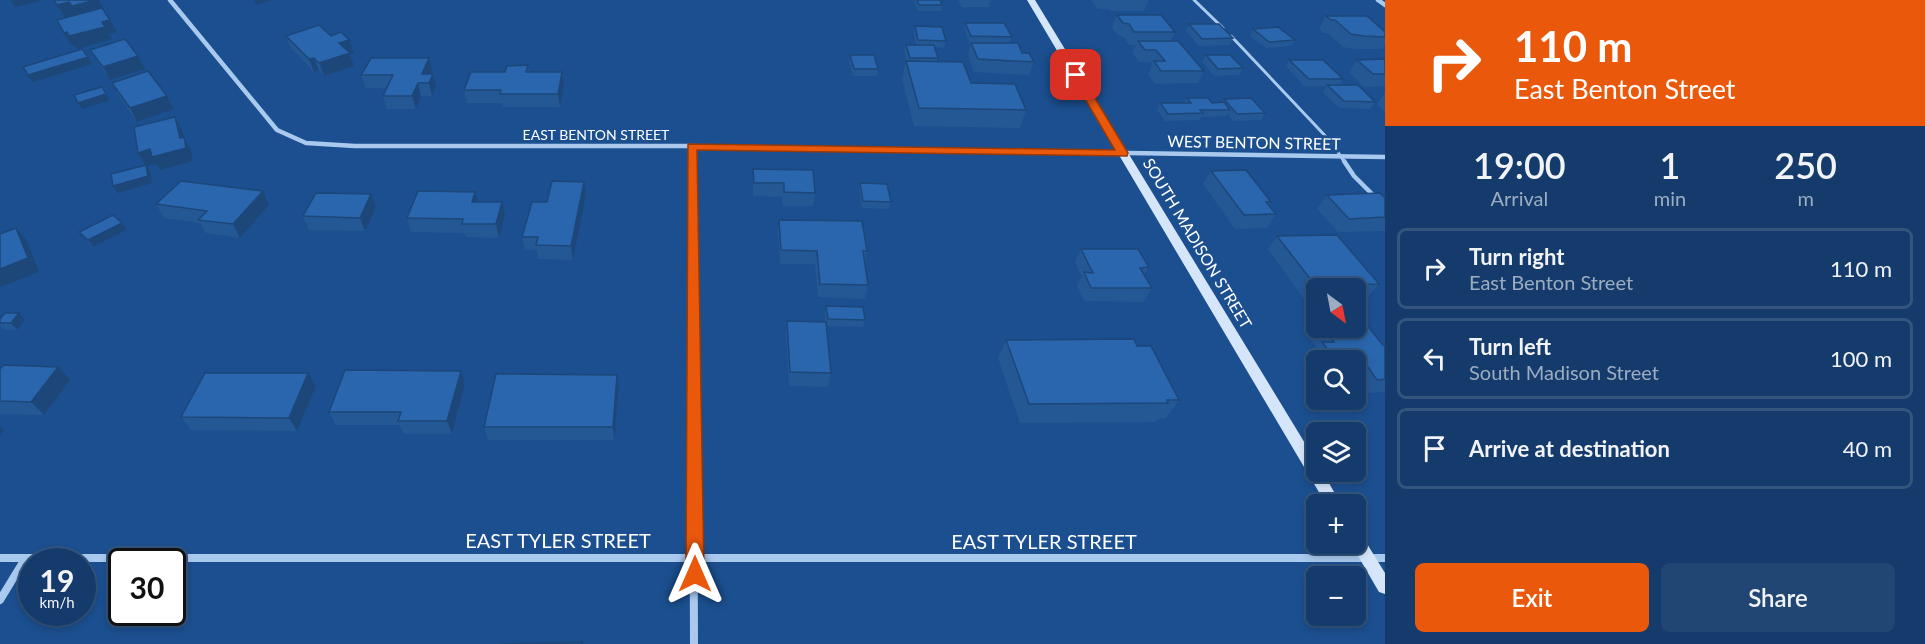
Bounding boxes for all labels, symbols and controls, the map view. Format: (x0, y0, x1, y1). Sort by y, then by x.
text: 110 m (1514, 21, 1632, 71)
icon: right (1415, 24, 1493, 102)
pin (1050, 49, 1101, 100)
icon: arrive (1059, 58, 1092, 91)
text: East Benton Street (1514, 72, 1736, 105)
street label: EAST BENTON STREET (523, 126, 670, 143)
street label: WEST BENTON STREET (1167, 131, 1341, 153)
text: 19:00 (1473, 143, 1566, 187)
text: 1 (1660, 143, 1680, 187)
text: 250 (1774, 143, 1837, 187)
street label: SOUTH MADISON STREET (1140, 154, 1257, 332)
text: Arrival (1491, 186, 1548, 210)
text: min (1654, 186, 1686, 210)
text: m (1797, 186, 1814, 210)
text: Turn right (1469, 243, 1564, 270)
icon: right (1418, 252, 1451, 285)
text: 110 m (1830, 255, 1892, 282)
text: East Benton Street (1469, 270, 1633, 294)
north arrow (1306, 278, 1366, 338)
map controls (1306, 278, 1366, 626)
text: Turn left (1469, 333, 1551, 360)
icon: left (1418, 342, 1451, 375)
text: 100 m (1830, 345, 1892, 372)
button: search (1306, 350, 1366, 410)
text: South Madison Street (1469, 360, 1659, 384)
button: layers (1306, 422, 1366, 482)
icon: arrive (1418, 432, 1451, 465)
text: Arrive at destination (1469, 435, 1670, 462)
text: 40 m (1843, 435, 1892, 462)
button: + (1306, 494, 1366, 554)
street label: EAST TYLER STREET (465, 528, 651, 552)
street label: EAST TYLER STREET (951, 529, 1137, 553)
position arrow (663, 542, 727, 606)
speed limit sign: 30 (108, 548, 186, 626)
text: 19 (40, 562, 74, 598)
button: Exit (1415, 563, 1649, 632)
button: Share (1661, 563, 1895, 632)
button: − (1306, 566, 1366, 626)
text: km/h (39, 593, 75, 611)

